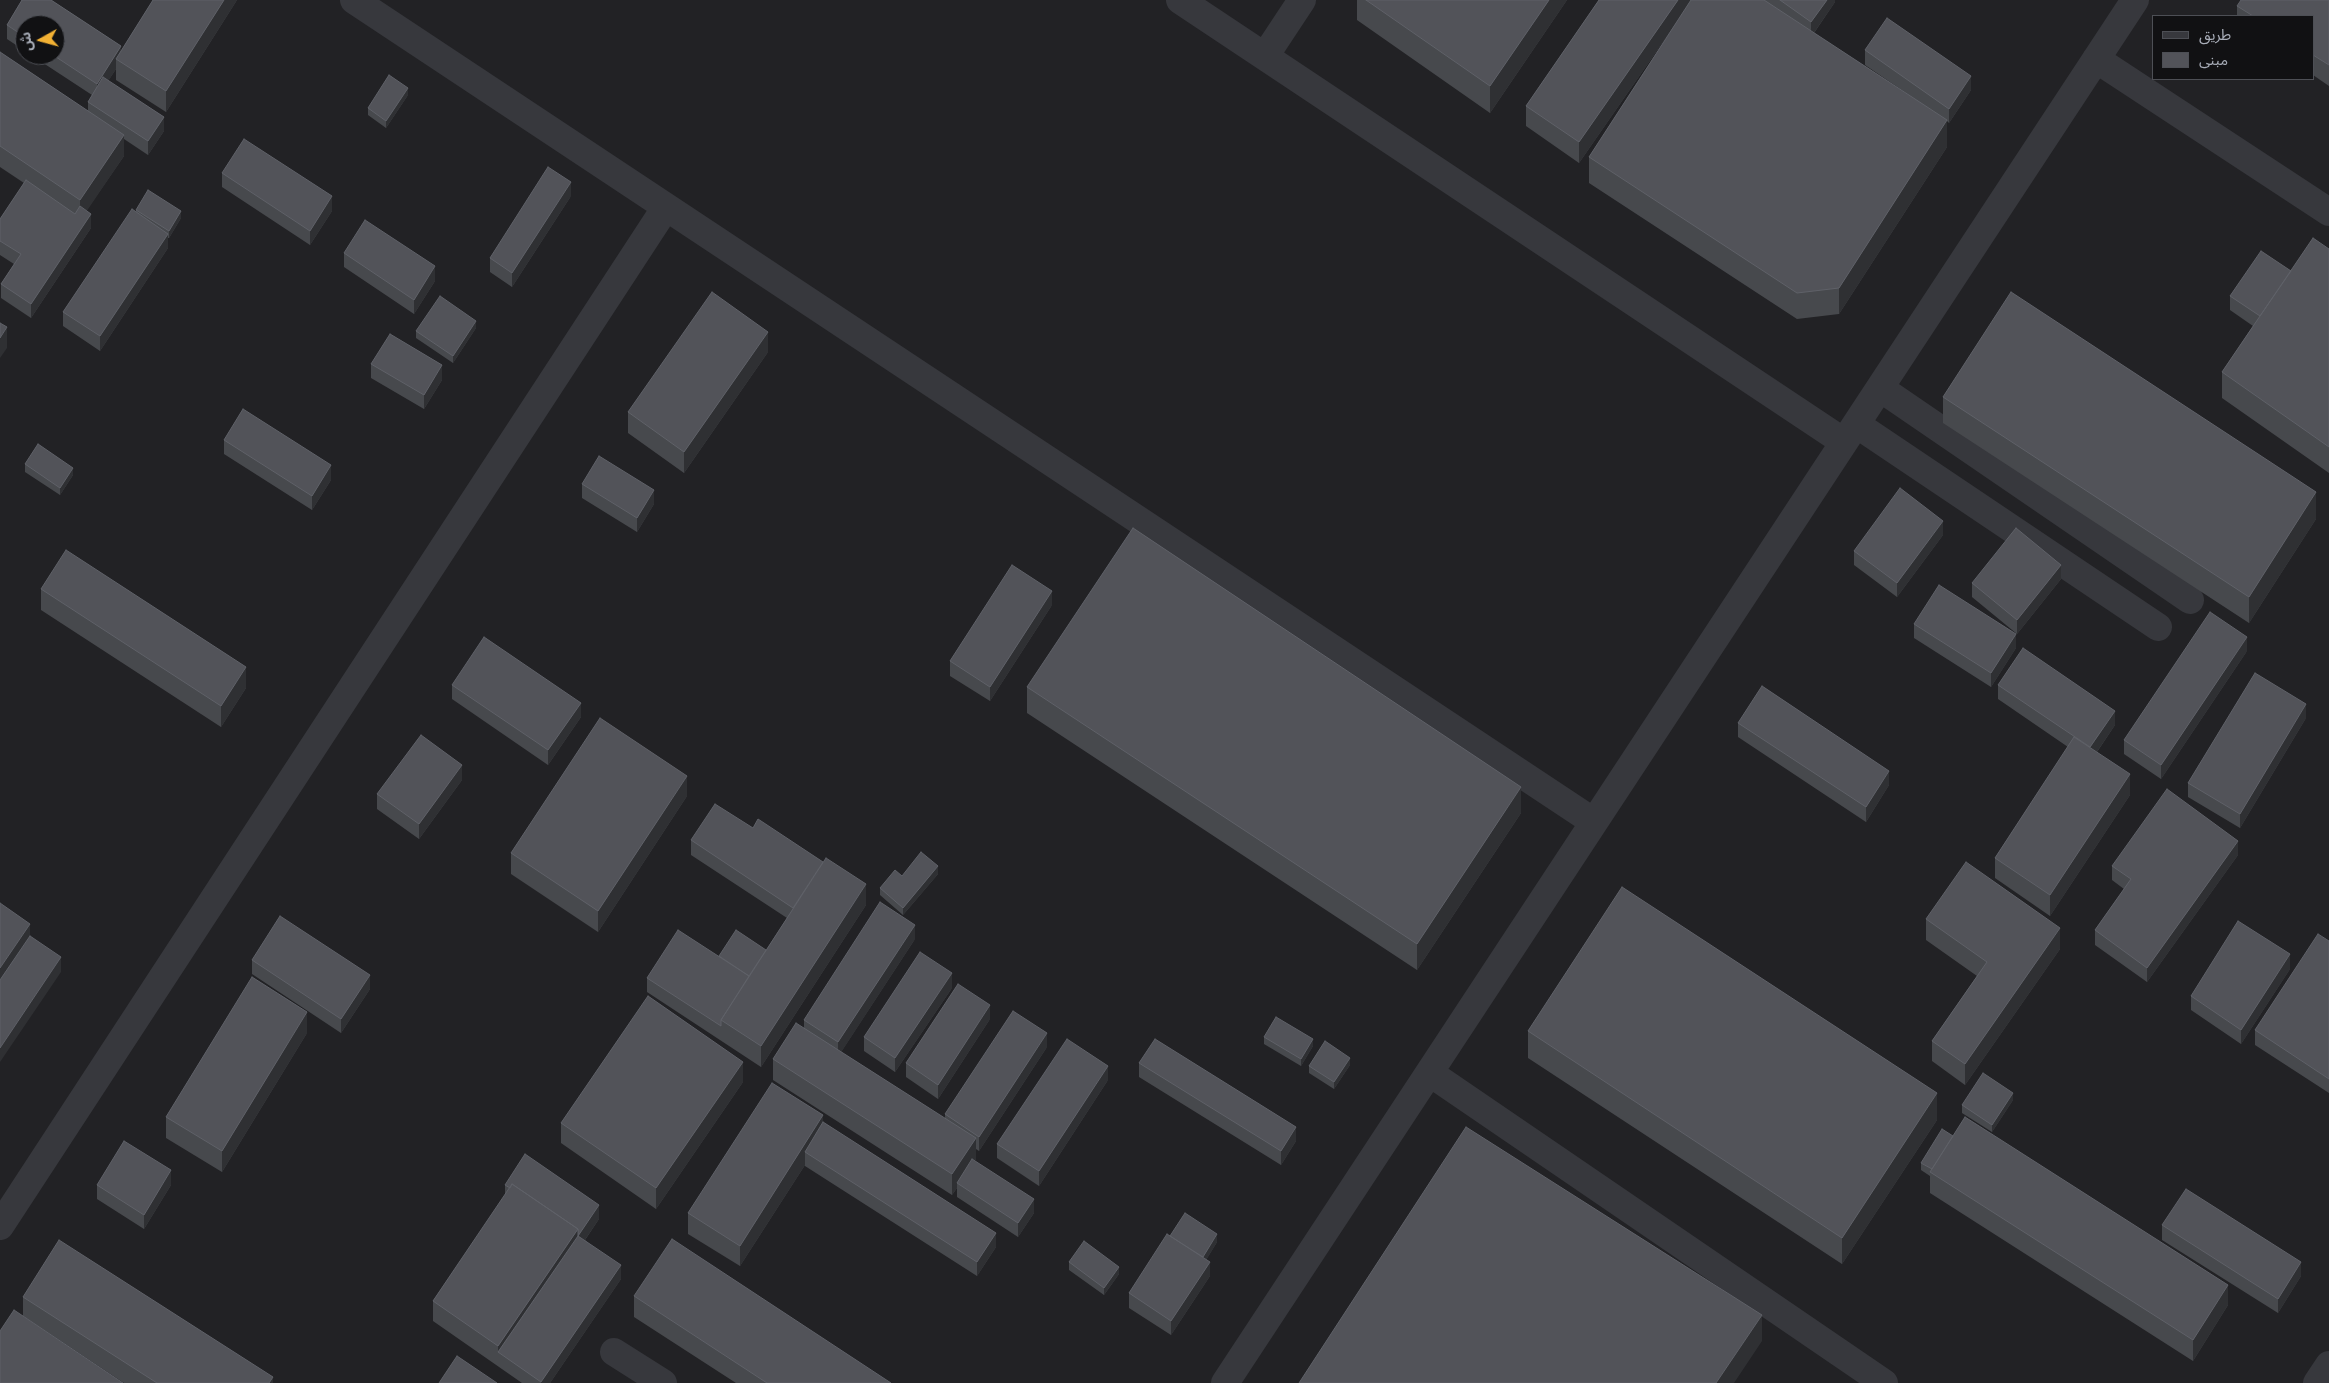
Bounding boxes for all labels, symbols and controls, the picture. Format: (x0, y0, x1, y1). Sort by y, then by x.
north arrow (15, 15, 65, 65)
legend (2152, 15, 2314, 80)
text: طريق (2199, 26, 2231, 44)
text: ش (17, 31, 35, 52)
text: مبنى (2199, 51, 2228, 69)

